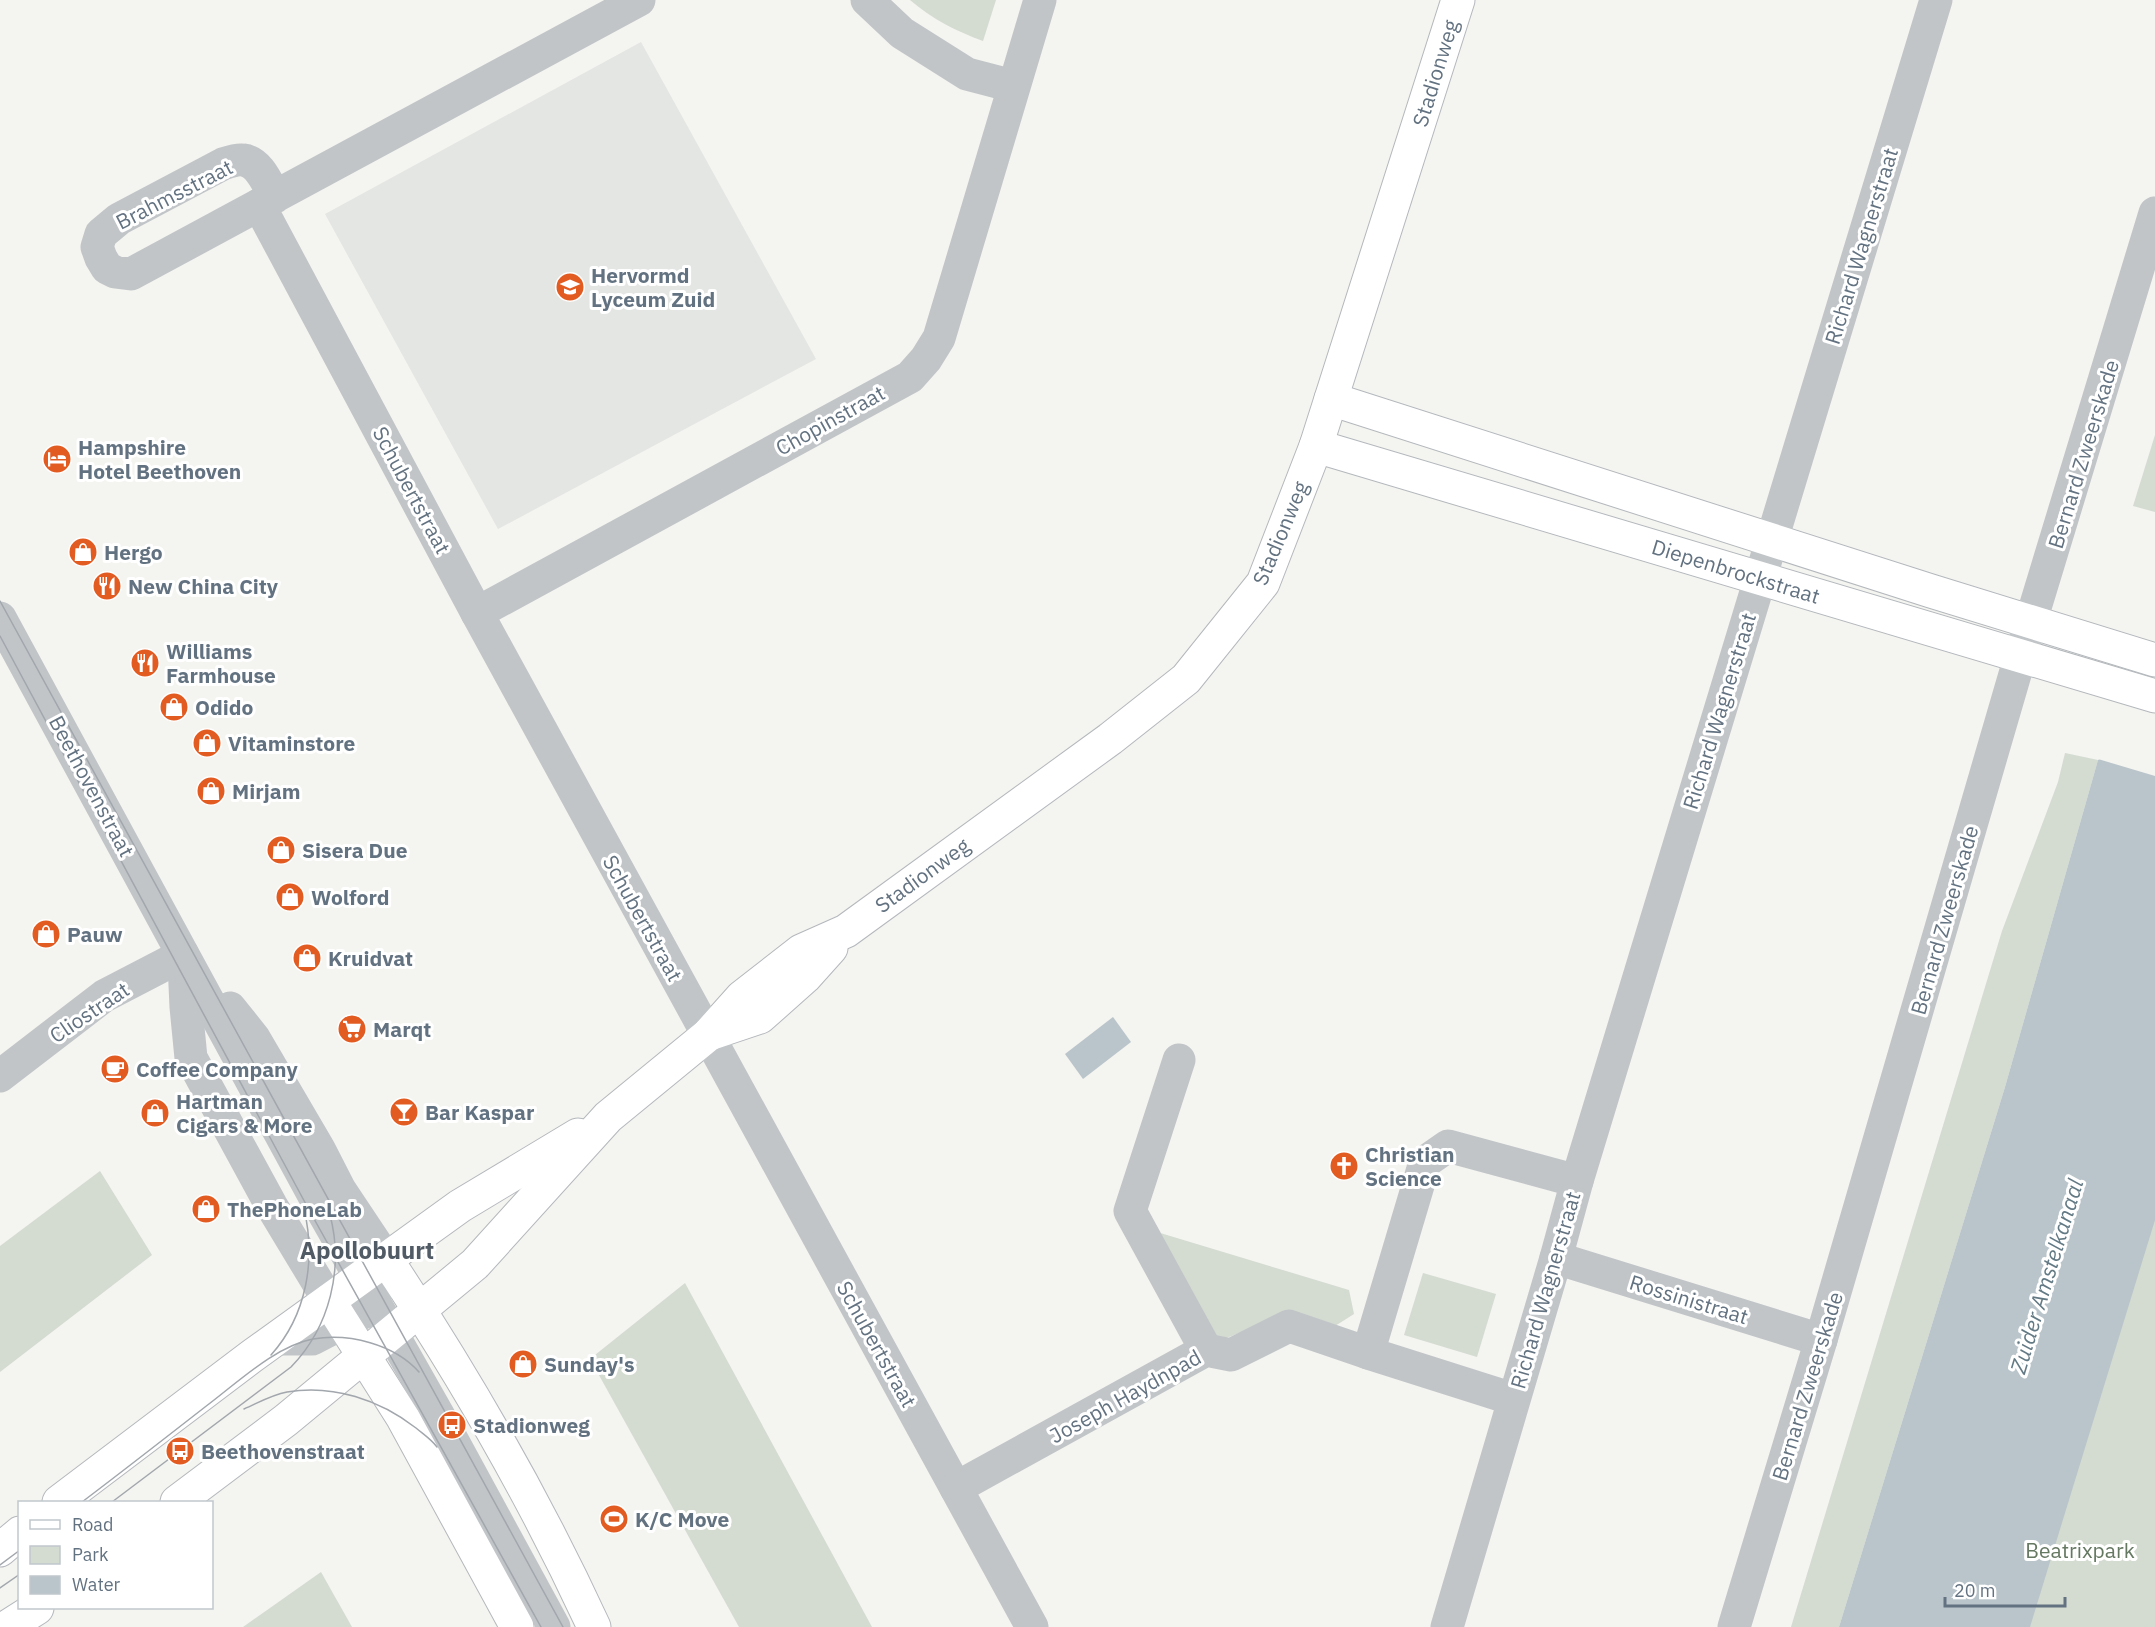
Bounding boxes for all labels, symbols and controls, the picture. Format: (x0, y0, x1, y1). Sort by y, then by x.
street label: Stadionweg (1405, 16, 1465, 130)
street label: Richard Wagnerstraat (1818, 144, 1904, 348)
street label: Brahmsstraat (111, 153, 237, 235)
place label: Hervormd Lyceum Zuid (591, 261, 715, 313)
school or university icon: Hervormd Lyceum Zuid (554, 271, 586, 303)
street label: Bernard Zweerskade (2041, 356, 2125, 552)
street label: Chopinstraat (770, 378, 890, 462)
street label: Schubertstraat (367, 421, 457, 559)
place label: Hampshire Hotel Beethoven (78, 433, 241, 485)
hotel icon: Hampshire Hotel Beethoven (41, 443, 73, 475)
street label: Stadionweg (1246, 477, 1314, 589)
street label: Diepenbrockstraat (1649, 532, 1823, 610)
shop icon: Hergo (67, 536, 99, 568)
place label: Hergo (104, 538, 163, 566)
restaurant icon: New China City (91, 570, 123, 602)
place label: New China City (128, 572, 279, 600)
street label: Richard Wagnerstraat (1676, 609, 1762, 813)
place label: Williams Farmhouse (166, 637, 276, 689)
restaurant icon: Williams Farmhouse (129, 647, 161, 679)
shop icon: Odido (158, 691, 190, 723)
place label: Odido (195, 693, 254, 721)
street label: Beethovenstraat (43, 710, 141, 862)
shop icon: Vitaminstore (191, 727, 223, 759)
place label: Vitaminstore (228, 729, 356, 757)
shop icon: Mirjam (195, 775, 227, 807)
place label: Mirjam (232, 777, 300, 805)
street label: Bernard Zweerskade (1904, 822, 1984, 1018)
street label: Stadionweg (869, 831, 975, 919)
shop icon: Sisera Due (265, 834, 297, 866)
place label: Sisera Due (302, 836, 408, 864)
street label: Schubertstraat (597, 850, 689, 986)
shop icon: Wolford (274, 881, 306, 913)
place label: Wolford (311, 883, 390, 911)
shop icon: Pauw (30, 918, 62, 950)
place label: Pauw (67, 920, 123, 948)
shop icon: Kruidvat (291, 942, 323, 974)
place label: Kruidvat (328, 944, 413, 972)
street label: Cliostraat (44, 975, 134, 1049)
supermarket icon: Marqt (336, 1013, 368, 1045)
place label: Marqt (373, 1015, 431, 1043)
cafe icon: Coffee Company (99, 1053, 131, 1085)
place label: Coffee Company (136, 1055, 298, 1083)
place label: Hartman Cigars & More (176, 1087, 313, 1139)
bar icon: Bar Kaspar (388, 1096, 420, 1128)
shop icon: Hartman Cigars & More (139, 1097, 171, 1129)
place label: Bar Kaspar (425, 1098, 535, 1126)
place label: Christian Science (1365, 1140, 1455, 1192)
church icon: Christian Science (1328, 1150, 1360, 1182)
water label: Zuider Amstelkanaal (2002, 1175, 2089, 1378)
street label: Richard Wagnerstraat (1503, 1188, 1587, 1392)
shop icon: ThePhoneLab (190, 1193, 222, 1225)
place label: ThePhoneLab (227, 1195, 362, 1223)
district label: Apollobuurt (300, 1234, 434, 1266)
street label: Rossinistraat (1626, 1268, 1752, 1330)
street label: Schubertstraat (831, 1276, 923, 1412)
street label: Bernard Zweerskade (1765, 1288, 1849, 1484)
street label: Joseph Haydnpad (1044, 1343, 1206, 1449)
shop icon: Sunday's (507, 1348, 539, 1380)
place label: Sunday's (544, 1350, 635, 1378)
bus stop icon: Stadionweg (436, 1409, 468, 1441)
place label: Stadionweg (473, 1411, 590, 1439)
bus stop icon: Beethovenstraat (164, 1435, 196, 1467)
place label: Beethovenstraat (201, 1437, 365, 1465)
legend (18, 1501, 213, 1609)
sports icon: K/C Move (598, 1503, 630, 1535)
place label: K/C Move (635, 1505, 729, 1533)
text: Road (72, 1513, 113, 1536)
park label: Beatrixpark (2025, 1536, 2135, 1564)
text: Park (72, 1543, 109, 1566)
scale bar (1945, 1570, 2065, 1608)
text: Water (72, 1573, 121, 1596)
text: 20 m (1954, 1579, 1996, 1602)

